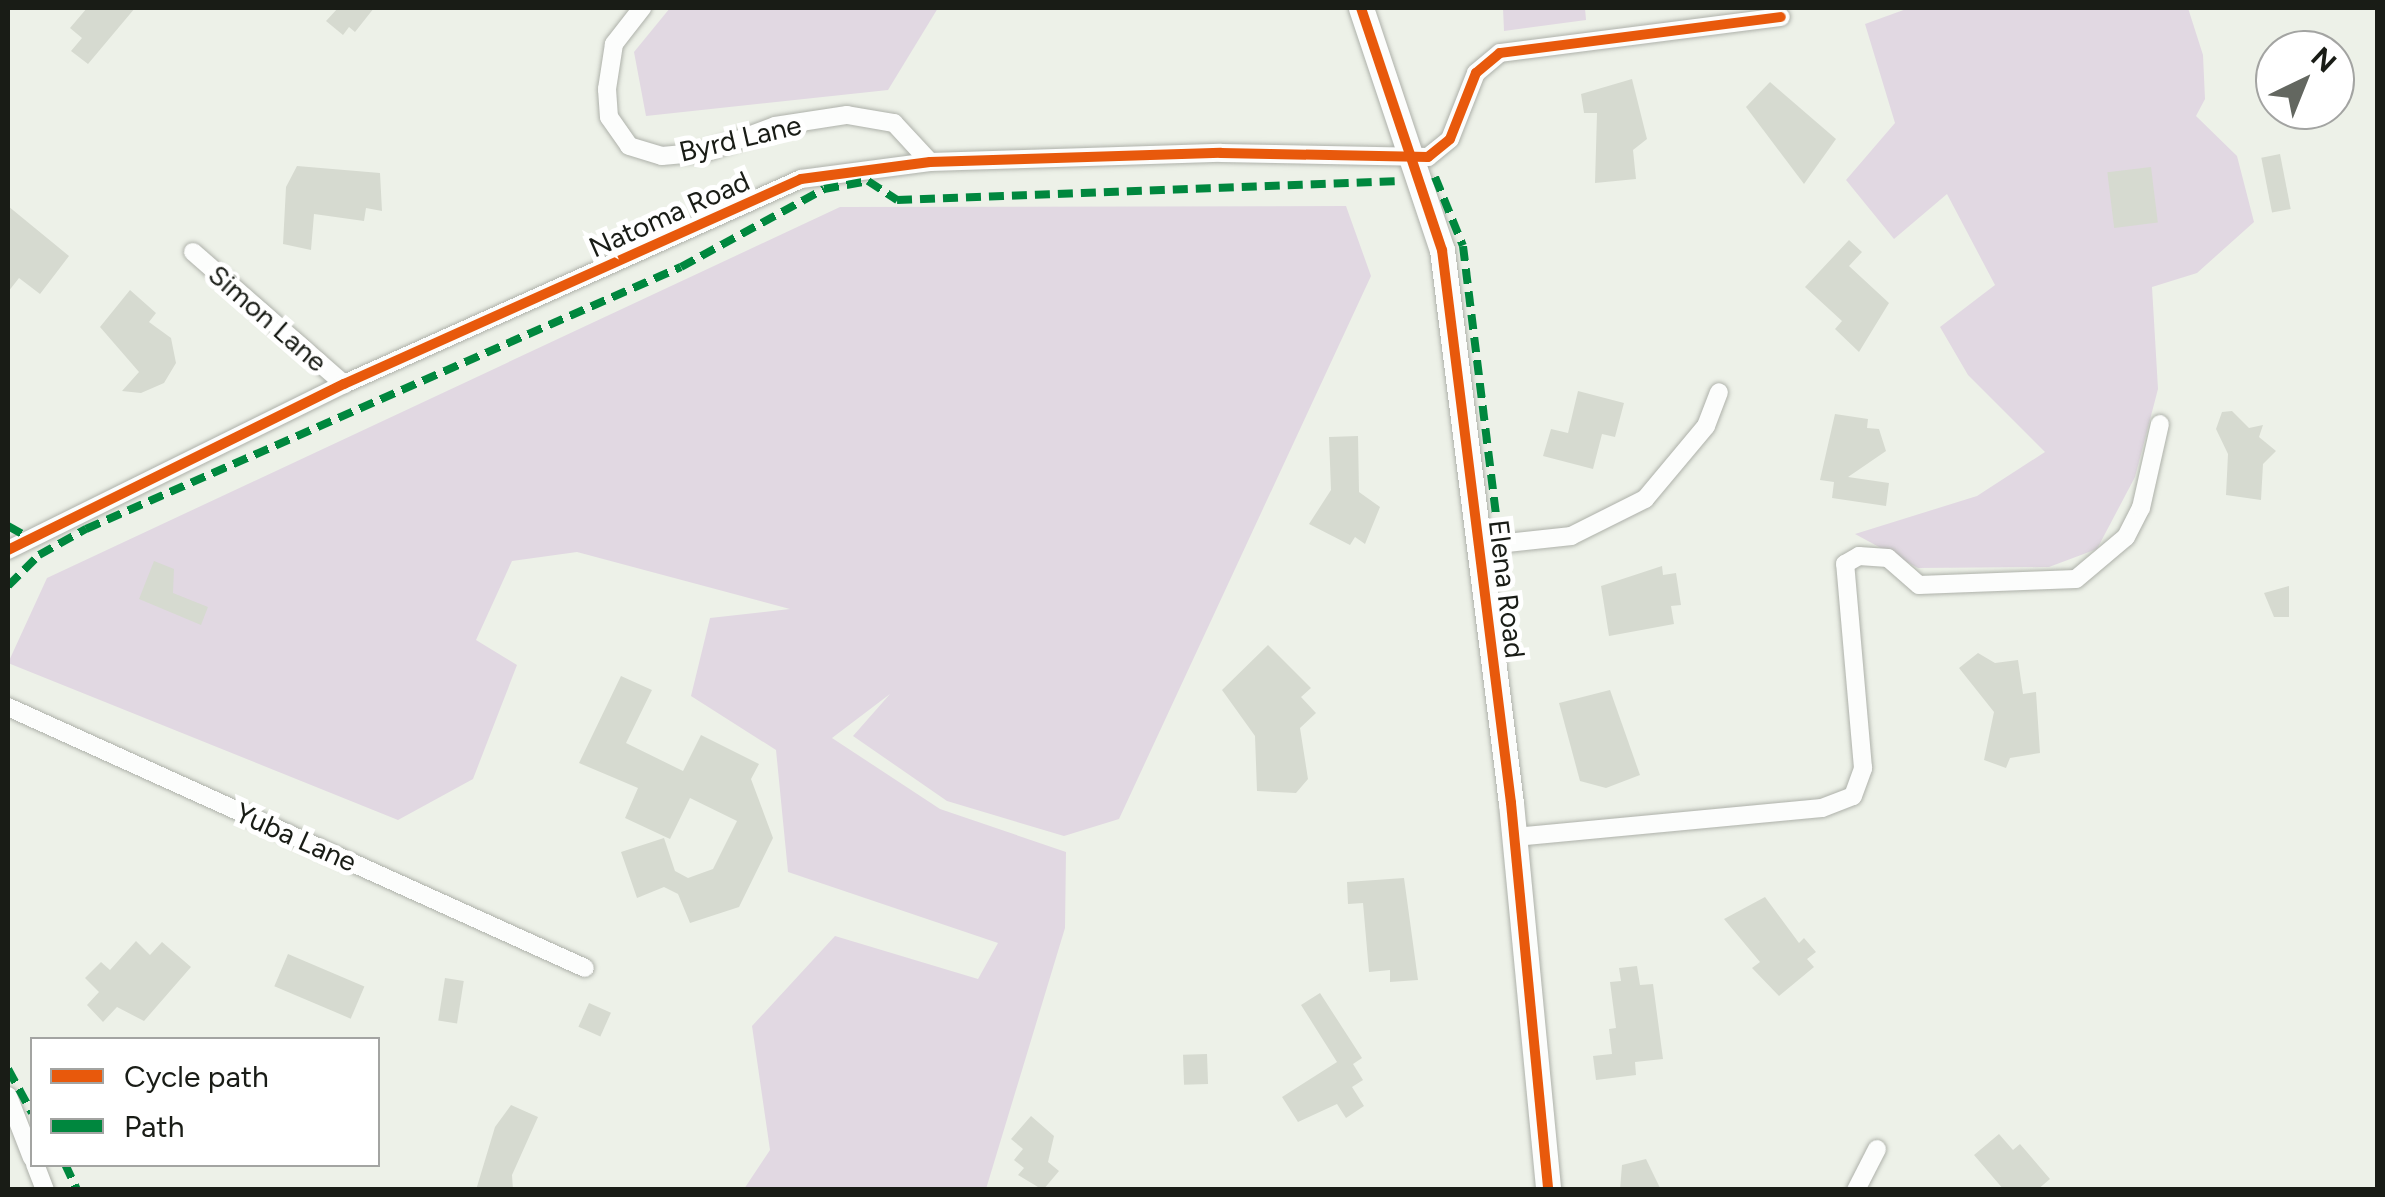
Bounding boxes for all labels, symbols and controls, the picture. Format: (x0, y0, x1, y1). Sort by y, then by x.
north arrow (2255, 30, 2355, 130)
text: N (2305, 40, 2344, 79)
street label: Byrd Lane (676, 108, 804, 168)
street label: Natoma Road (584, 164, 754, 264)
street label: Simon Lane (202, 257, 334, 379)
street label: Elena Road (1482, 518, 1532, 660)
street label: Yuba Lane (230, 795, 362, 879)
legend (30, 1037, 380, 1167)
text: Cycle path (124, 1058, 269, 1095)
text: Path (124, 1108, 184, 1145)

